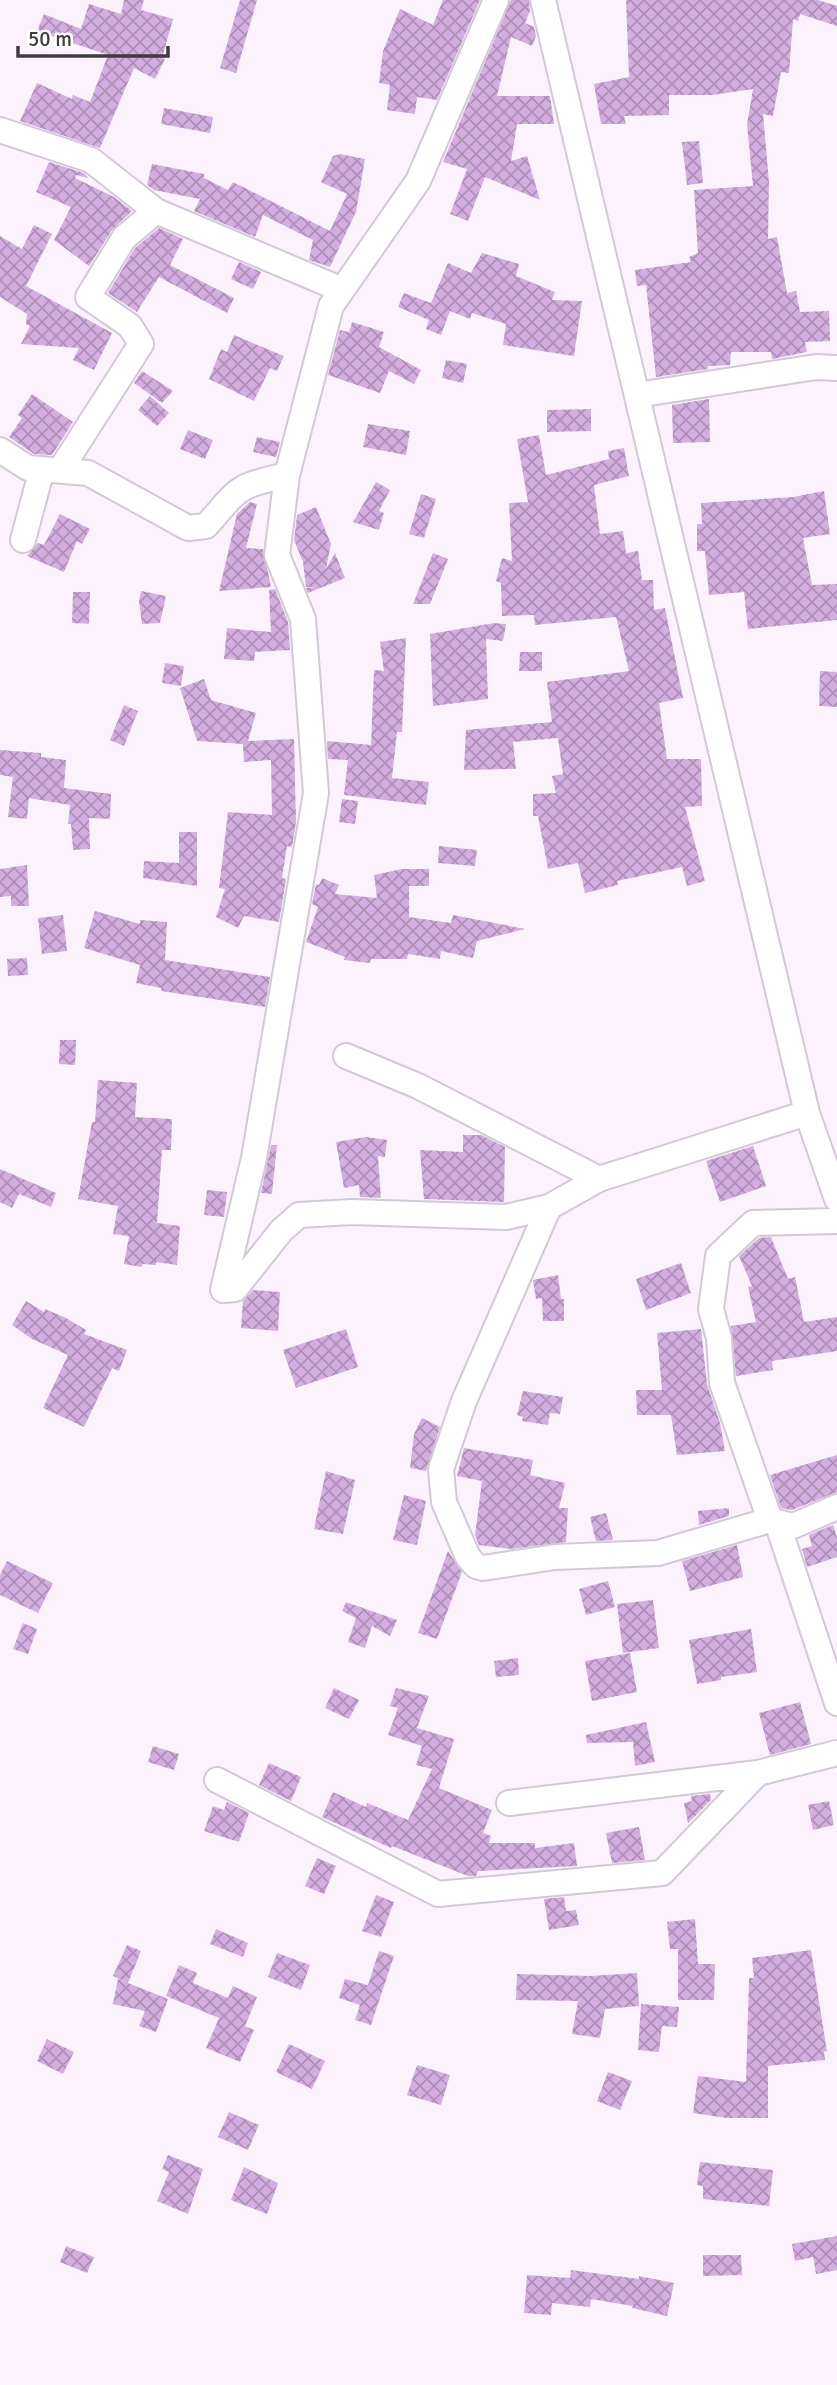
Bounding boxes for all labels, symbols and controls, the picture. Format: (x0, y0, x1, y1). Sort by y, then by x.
scale bar (18, 14, 168, 58)
text: 50 m (28, 26, 72, 52)

